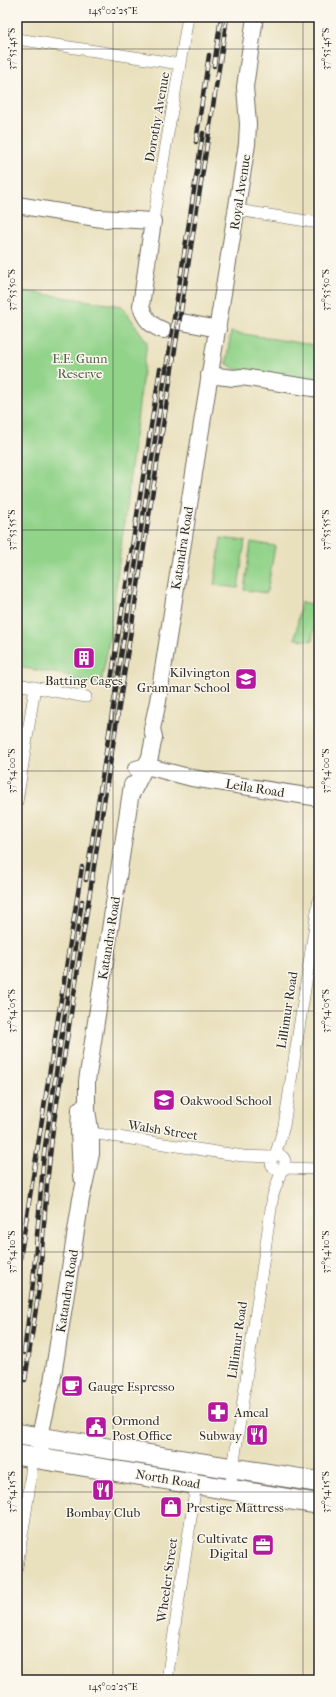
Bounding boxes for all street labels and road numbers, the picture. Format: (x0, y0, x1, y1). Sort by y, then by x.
street label: Dorothy Avenue (142, 70, 172, 163)
street label: Royal Avenue (227, 152, 253, 231)
street label: Katandra Road (168, 504, 196, 591)
street label: Leila Road (224, 776, 286, 800)
street label: Katandra Road (95, 894, 123, 981)
street label: Lillimur Road (273, 969, 301, 1050)
street label: Walsh Street (126, 1117, 199, 1143)
street label: Katandra Road (53, 1247, 81, 1334)
street label: Lillimur Road (224, 1299, 250, 1380)
street label: North Road (135, 1466, 202, 1492)
street label: Wheeler Street (153, 1536, 180, 1624)

